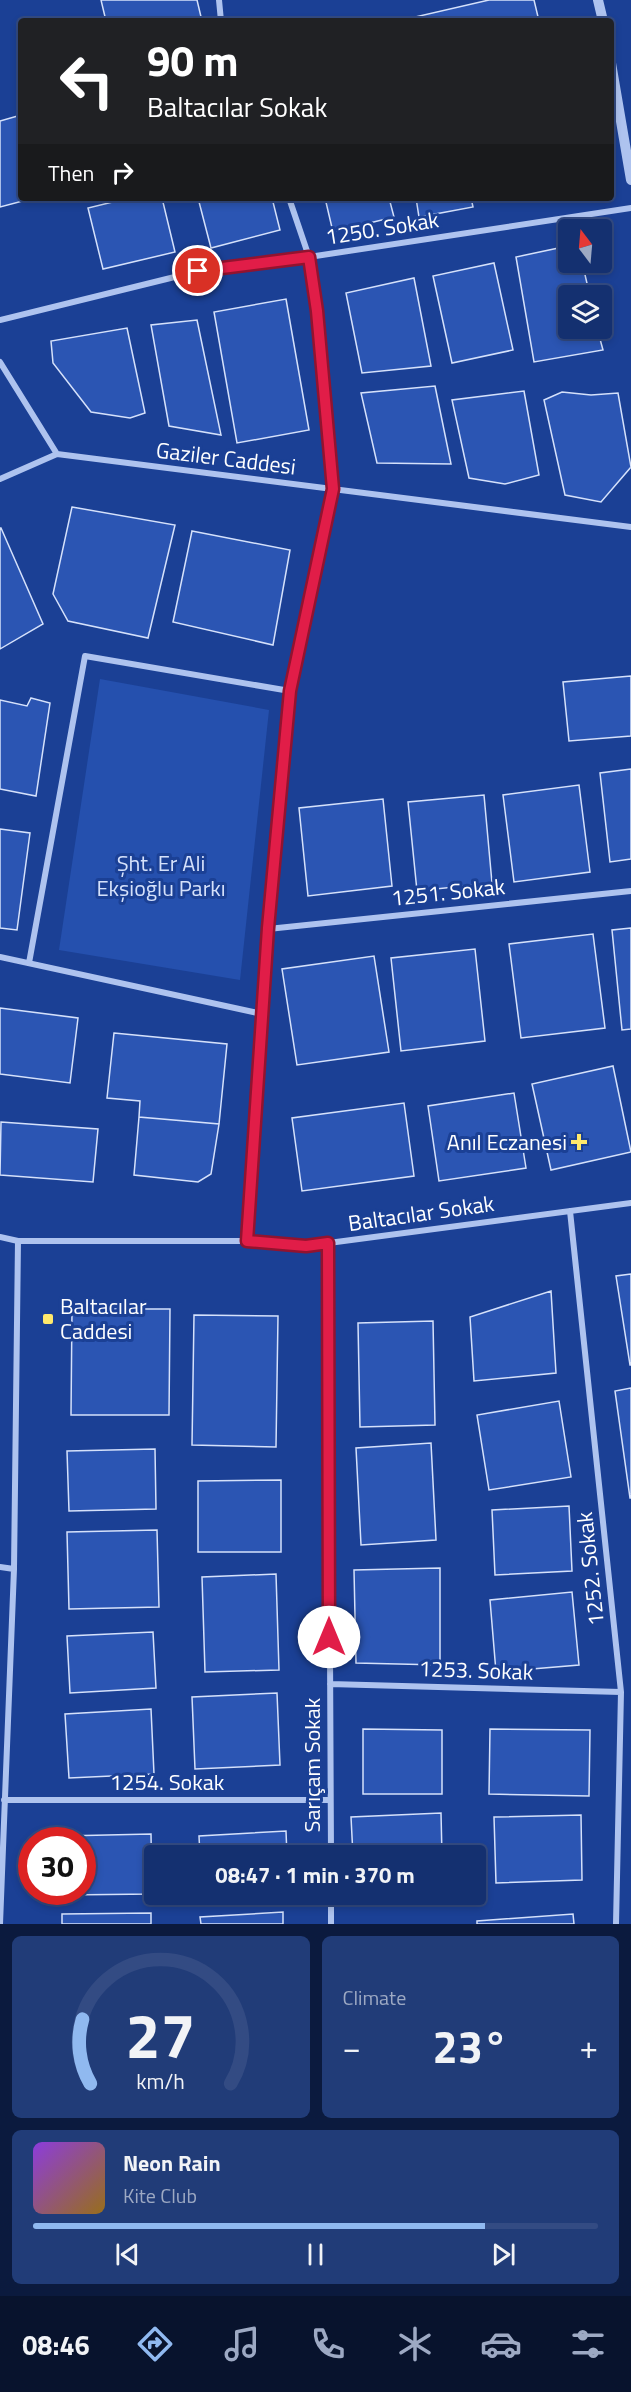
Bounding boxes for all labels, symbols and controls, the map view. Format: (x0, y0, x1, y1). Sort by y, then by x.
text: 90 m (147, 28, 239, 92)
icon: left (48, 42, 126, 120)
text: Baltacılar Sokak (147, 86, 327, 127)
text: Then (48, 156, 94, 190)
icon: right (106, 156, 139, 189)
street label: 1250. Sokak (323, 202, 442, 254)
north arrow (558, 219, 612, 273)
map controls (558, 219, 612, 339)
pin (172, 245, 223, 296)
icon: arrive (181, 254, 214, 287)
button: layers (558, 285, 612, 339)
street label: Gaziler Caddesi (154, 433, 298, 483)
park label: Şht. Er Ali Ekşioğlu Parkı (96, 846, 226, 905)
street label: 1251. Sokak (389, 869, 507, 915)
place label: Anıl Eczanesi (447, 1125, 567, 1159)
marker: Anıl Eczanesi (572, 1135, 586, 1149)
street label: Baltacılar Sokak (346, 1186, 497, 1240)
place label: Baltacılar Caddesi (60, 1289, 147, 1348)
marker: Baltacılar Caddesi (41, 1312, 55, 1326)
street label: 1252. Sokak (567, 1510, 613, 1628)
position arrow (297, 1605, 361, 1669)
street label: 1253. Sokak (418, 1651, 534, 1689)
street label: Sarıçam Sokak (295, 1697, 329, 1832)
street label: 1254. Sokak (110, 1765, 225, 1799)
speed limit sign: 30 (18, 1827, 96, 1905)
text: 08:47 · 1 min · 370 m (215, 1858, 415, 1892)
text: Climate (343, 1982, 406, 2013)
text: 27 (126, 1987, 196, 2082)
text: 23° (432, 2012, 508, 2080)
text: − (343, 2022, 361, 2072)
text: + (580, 2022, 598, 2072)
text: km/h (136, 2065, 185, 2097)
text: Neon Rain (123, 2146, 221, 2180)
text: Kite Club (123, 2180, 197, 2211)
icon: previous (111, 2238, 144, 2271)
icon: pause (299, 2238, 332, 2271)
icon: next (487, 2238, 520, 2271)
icon: directions (134, 2323, 176, 2365)
icon: music (221, 2323, 263, 2365)
icon: phone (307, 2323, 349, 2365)
icon: climate (394, 2323, 436, 2365)
icon: car (480, 2323, 522, 2365)
icon: filters (567, 2323, 609, 2365)
text: 08:46 (22, 2324, 90, 2365)

